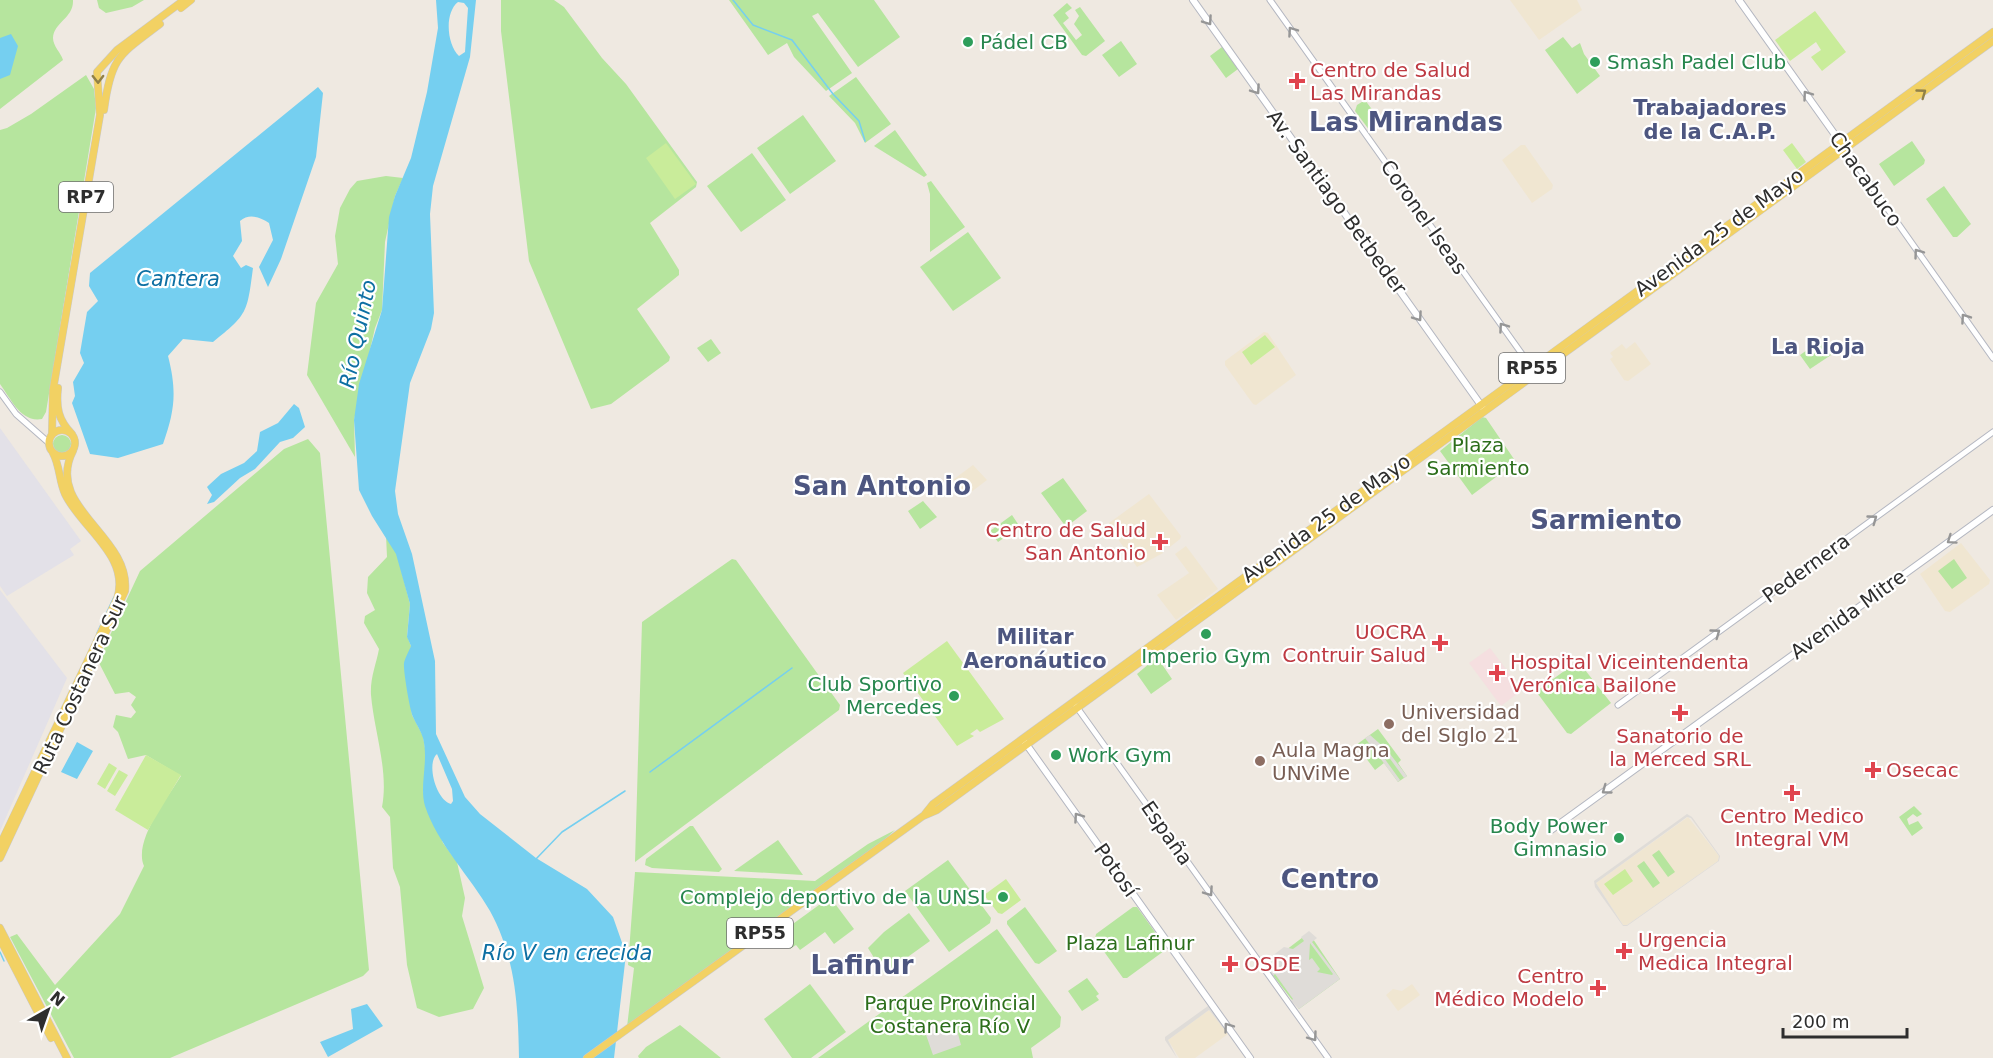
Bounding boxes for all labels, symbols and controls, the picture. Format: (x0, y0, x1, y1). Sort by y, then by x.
one-way arrow (1201, 14, 1212, 25)
one-way arrow (1288, 27, 1299, 38)
place label: Pádel CB (980, 30, 1068, 54)
marker: Pádel CB (961, 35, 975, 49)
place label: Smash Padel Club (1607, 50, 1786, 74)
marker: Smash Padel Club (1588, 55, 1602, 69)
place label: Centro de Salud Las Mirandas (1310, 58, 1470, 105)
marker: Centro de Salud Las Mirandas (1288, 72, 1306, 90)
one-way arrow (92, 75, 104, 84)
one-way arrow (1249, 83, 1260, 94)
one-way arrow (1916, 90, 1927, 101)
one-way arrow (1803, 91, 1814, 102)
district label: Trabajadores de la C.A.P. (1633, 96, 1787, 144)
street label: Av. Santiago Betbeder (1262, 105, 1412, 300)
district label: Las Mirandas (1309, 107, 1503, 137)
street label: Chacabuco (1824, 127, 1908, 231)
street label: Coronel Iseas (1376, 155, 1472, 279)
street label: Avenida 25 de Mayo (1630, 163, 1808, 301)
road number: RP7 (59, 182, 113, 212)
one-way arrow (1914, 248, 1925, 259)
water label: Cantera (136, 267, 220, 291)
water label: Río Quinto (335, 278, 381, 390)
one-way arrow (1411, 310, 1422, 321)
one-way arrow (1961, 314, 1972, 325)
one-way arrow (1499, 322, 1510, 333)
district label: La Rioja (1771, 335, 1865, 359)
road number: RP55 (1499, 353, 1565, 383)
park label: Plaza Sarmiento (1427, 433, 1529, 480)
street label: Avenida 25 de Mayo (1237, 449, 1415, 587)
district label: San Antonio (793, 471, 971, 501)
district label: Sarmiento (1530, 505, 1682, 535)
one-way arrow (1867, 515, 1878, 526)
place label: Centro de Salud San Antonio (986, 518, 1146, 565)
street label: Pedernera (1758, 528, 1854, 608)
marker: Centro de Salud San Antonio (1151, 533, 1169, 551)
one-way arrow (1947, 533, 1958, 544)
street label: Avenida Mitre (1786, 564, 1910, 664)
street label: Ruta Costanera Sur (28, 591, 132, 778)
place label: UOCRA Contruir Salud (1282, 620, 1426, 667)
district label: Militar Aeronáutico (963, 625, 1107, 673)
marker: Imperio Gym (1199, 627, 1213, 641)
one-way arrow (1709, 629, 1720, 640)
marker: UOCRA Contruir Salud (1431, 634, 1449, 652)
place label: Imperio Gym (1141, 644, 1271, 668)
place label: Hospital Viceintendenta Verónica Bailone (1510, 650, 1749, 697)
marker: Hospital Viceintendenta Verónica Bailone (1488, 664, 1506, 682)
place label: Club Sportivo Mercedes (807, 672, 942, 719)
marker: Club Sportivo Mercedes (947, 689, 961, 703)
place label: Universidad del SIglo 21 (1401, 700, 1520, 747)
marker: Sanatorio de la Merced SRL (1671, 704, 1689, 722)
marker: Universidad del SIglo 21 (1382, 717, 1396, 731)
place label: Sanatorio de la Merced SRL (1609, 724, 1752, 771)
place label: Aula Magna UNViMe (1272, 738, 1390, 785)
place label: Work Gym (1068, 743, 1172, 767)
marker: Work Gym (1049, 748, 1063, 762)
marker: Aula Magna UNViMe (1253, 754, 1267, 768)
place label: Osecac (1886, 758, 1959, 782)
marker: Osecac (1864, 761, 1882, 779)
one-way arrow (1601, 783, 1612, 794)
marker: Centro Medico Integral VM (1783, 784, 1801, 802)
street label: España (1136, 796, 1198, 870)
place label: Centro Medico Integral VM (1720, 804, 1864, 851)
one-way arrow (1074, 812, 1085, 823)
place label: Body Power Gimnasio (1490, 814, 1608, 861)
marker: Body Power Gimnasio (1612, 831, 1626, 845)
street label: Potosí (1089, 839, 1144, 902)
district label: Centro (1281, 864, 1379, 894)
place label: Complejo deportivo de la UNSL (680, 885, 992, 909)
one-way arrow (1202, 885, 1213, 896)
marker: Complejo deportivo de la UNSL (996, 890, 1010, 904)
road number: RP55 (727, 918, 793, 948)
place label: Urgencia Medica Integral (1638, 928, 1793, 975)
park label: Plaza Lafinur (1066, 931, 1195, 955)
water label: Río V en crecida (482, 941, 652, 965)
marker: Urgencia Medica Integral (1615, 942, 1633, 960)
district label: Lafinur (810, 950, 914, 980)
place label: OSDE (1244, 952, 1300, 976)
marker: OSDE (1221, 955, 1239, 973)
place label: Centro Médico Modelo (1434, 964, 1584, 1011)
marker: Centro Médico Modelo (1589, 979, 1607, 997)
north arrow (18, 980, 78, 1040)
text: N (46, 987, 69, 1010)
park label: Parque Provincial Costanera Río V (864, 991, 1036, 1038)
scale bar (1783, 1001, 1908, 1039)
text: 200 m (1792, 1011, 1850, 1032)
one-way arrow (1224, 1023, 1235, 1034)
one-way arrow (1306, 1030, 1317, 1041)

